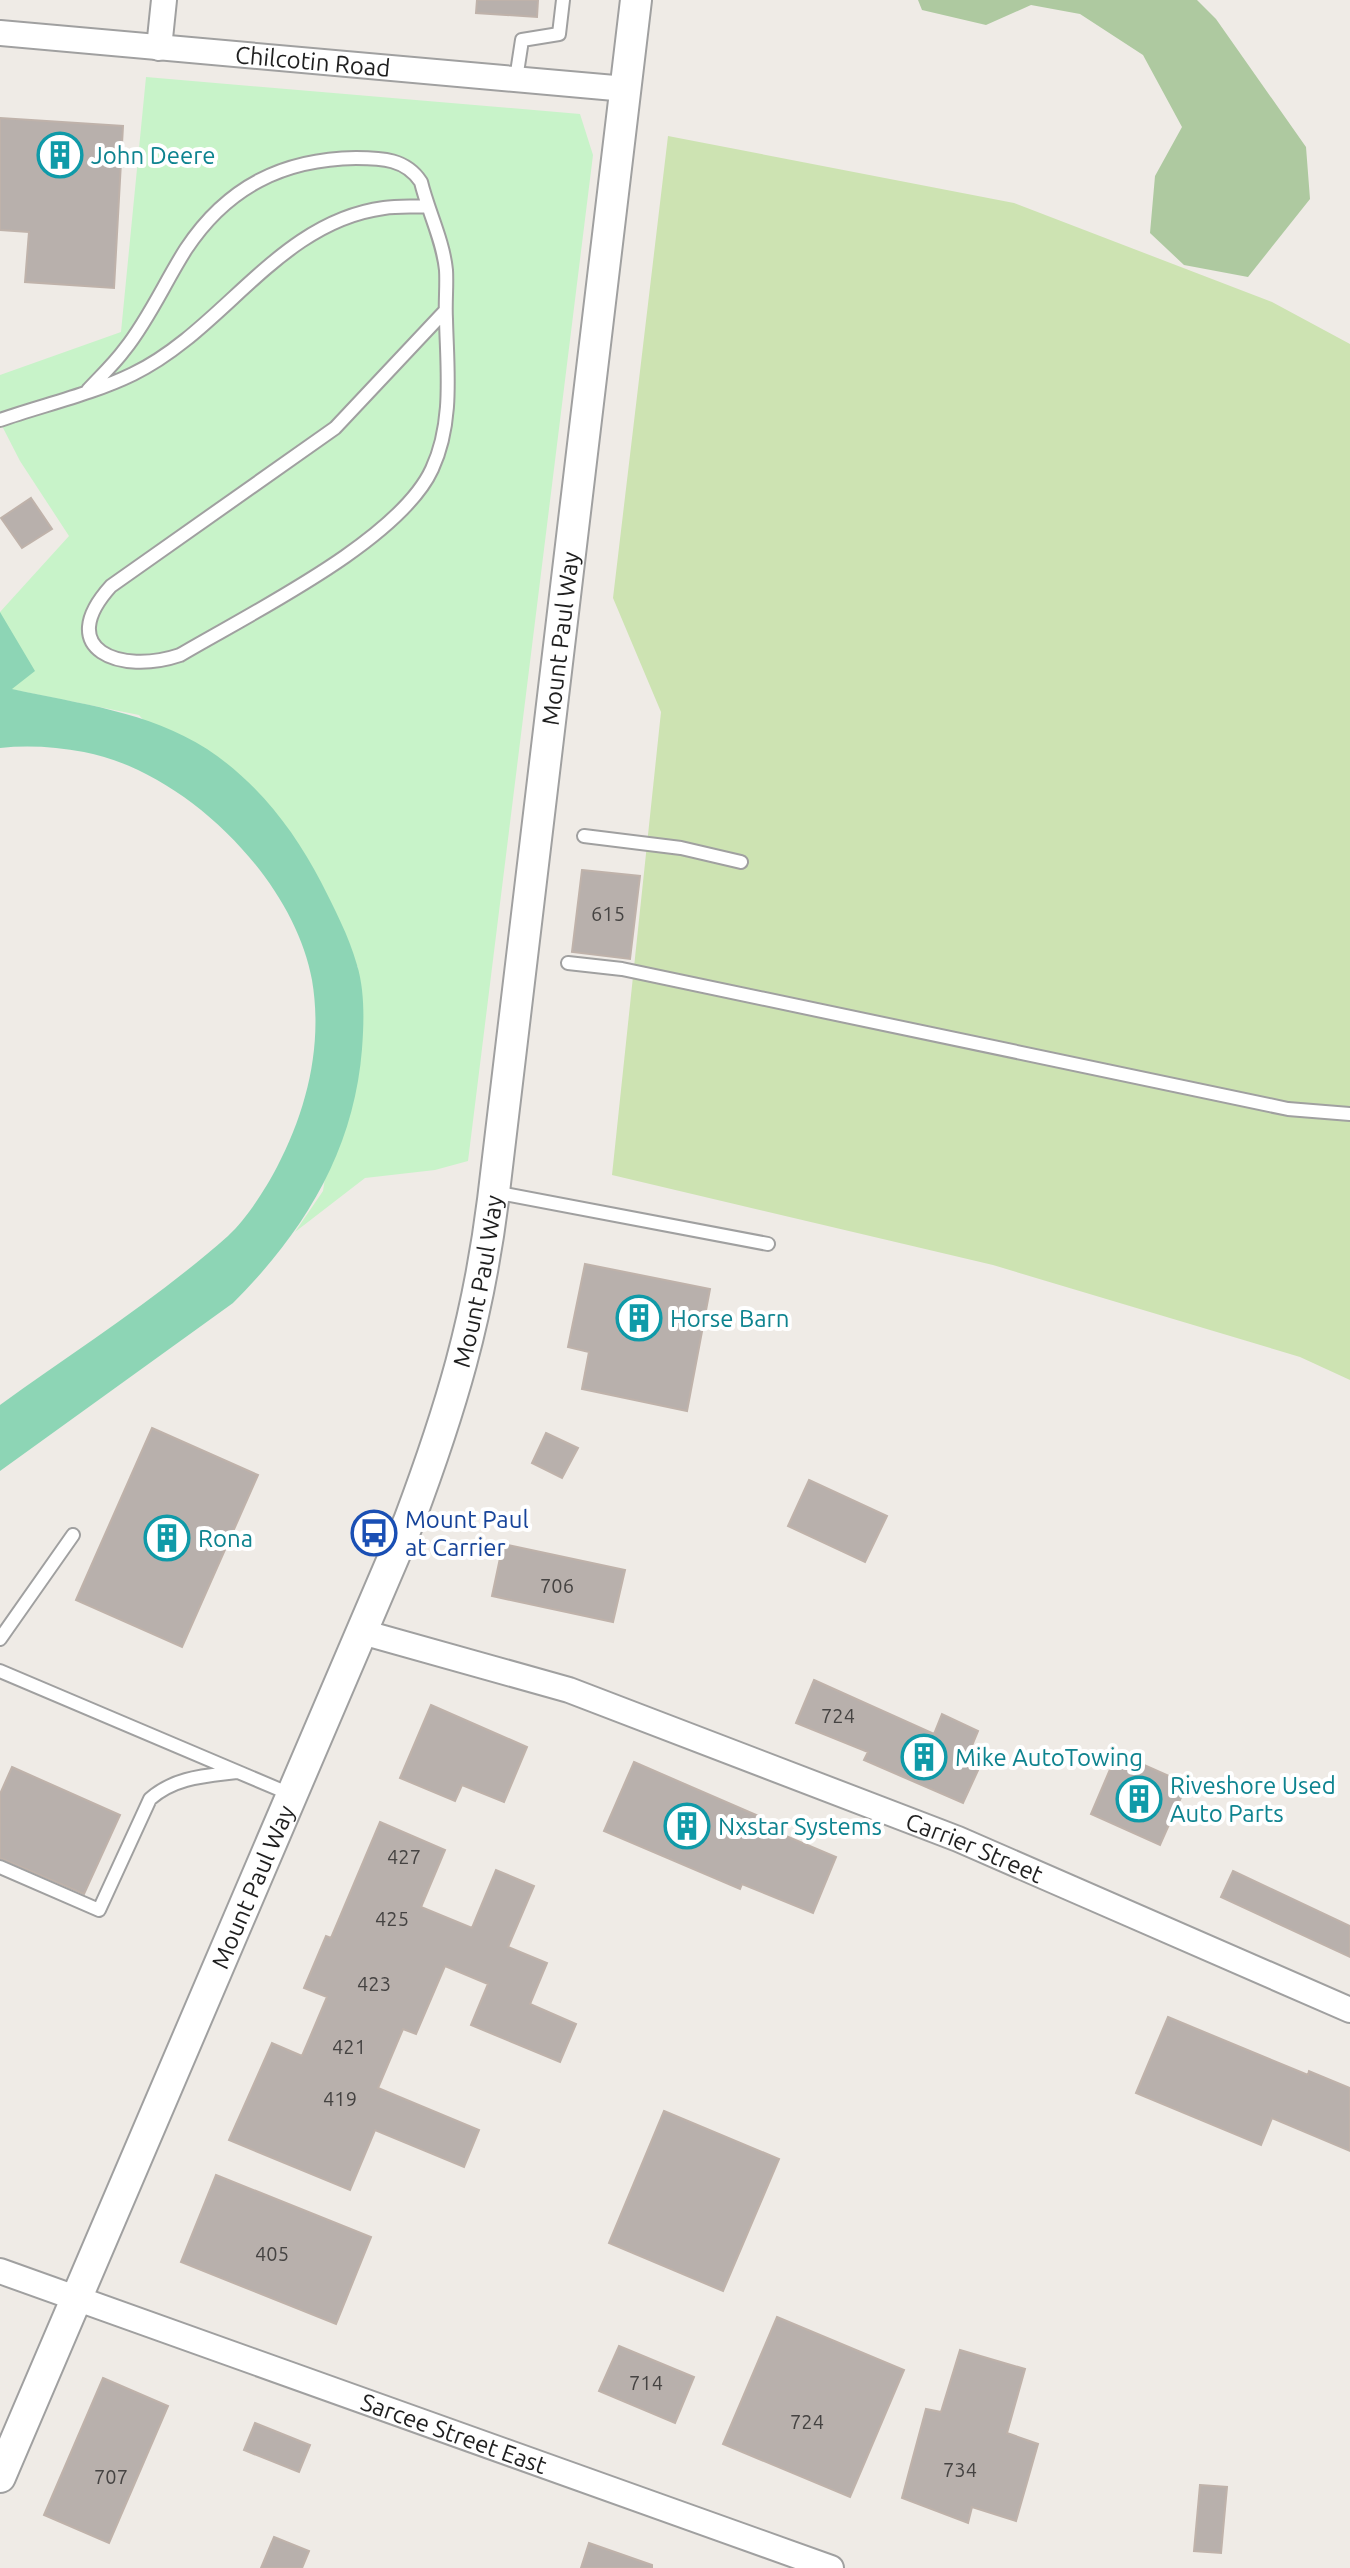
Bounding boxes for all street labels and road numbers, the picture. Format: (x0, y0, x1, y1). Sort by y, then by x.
street label: Chilcotin Road (234, 41, 391, 81)
street label: Mount Paul Way (536, 550, 584, 727)
street label: Mount Paul Way (447, 1193, 507, 1370)
street label: Mount Paul Way (206, 1801, 300, 1972)
street label: Carrier Street (902, 1807, 1048, 1888)
street label: Sarcee Street East (357, 2388, 551, 2479)

